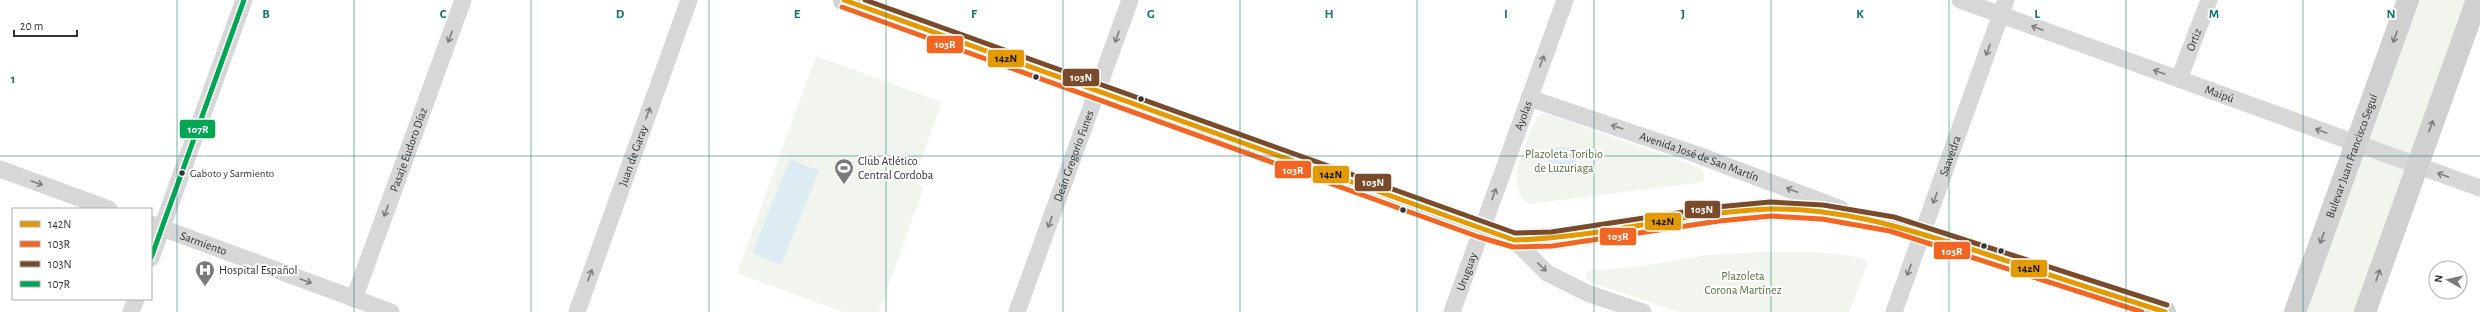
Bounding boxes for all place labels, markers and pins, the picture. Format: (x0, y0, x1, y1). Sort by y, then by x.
unlabelled marker (1031, 72, 1041, 82)
unlabelled marker (1136, 94, 1146, 104)
place label: Club Atlético Central Cordoba (858, 155, 934, 181)
sports icon: Club Atlético Central Cordoba (833, 157, 855, 185)
marker: Gaboto y Sarmiento (177, 168, 187, 178)
place label: Gaboto y Sarmiento (190, 168, 274, 179)
unlabelled marker (1398, 205, 1408, 215)
unlabelled marker (1979, 241, 1989, 251)
unlabelled marker (1996, 246, 2006, 256)
hospital icon: Hospital Español (194, 259, 216, 287)
place label: Hospital Español (219, 264, 297, 276)

